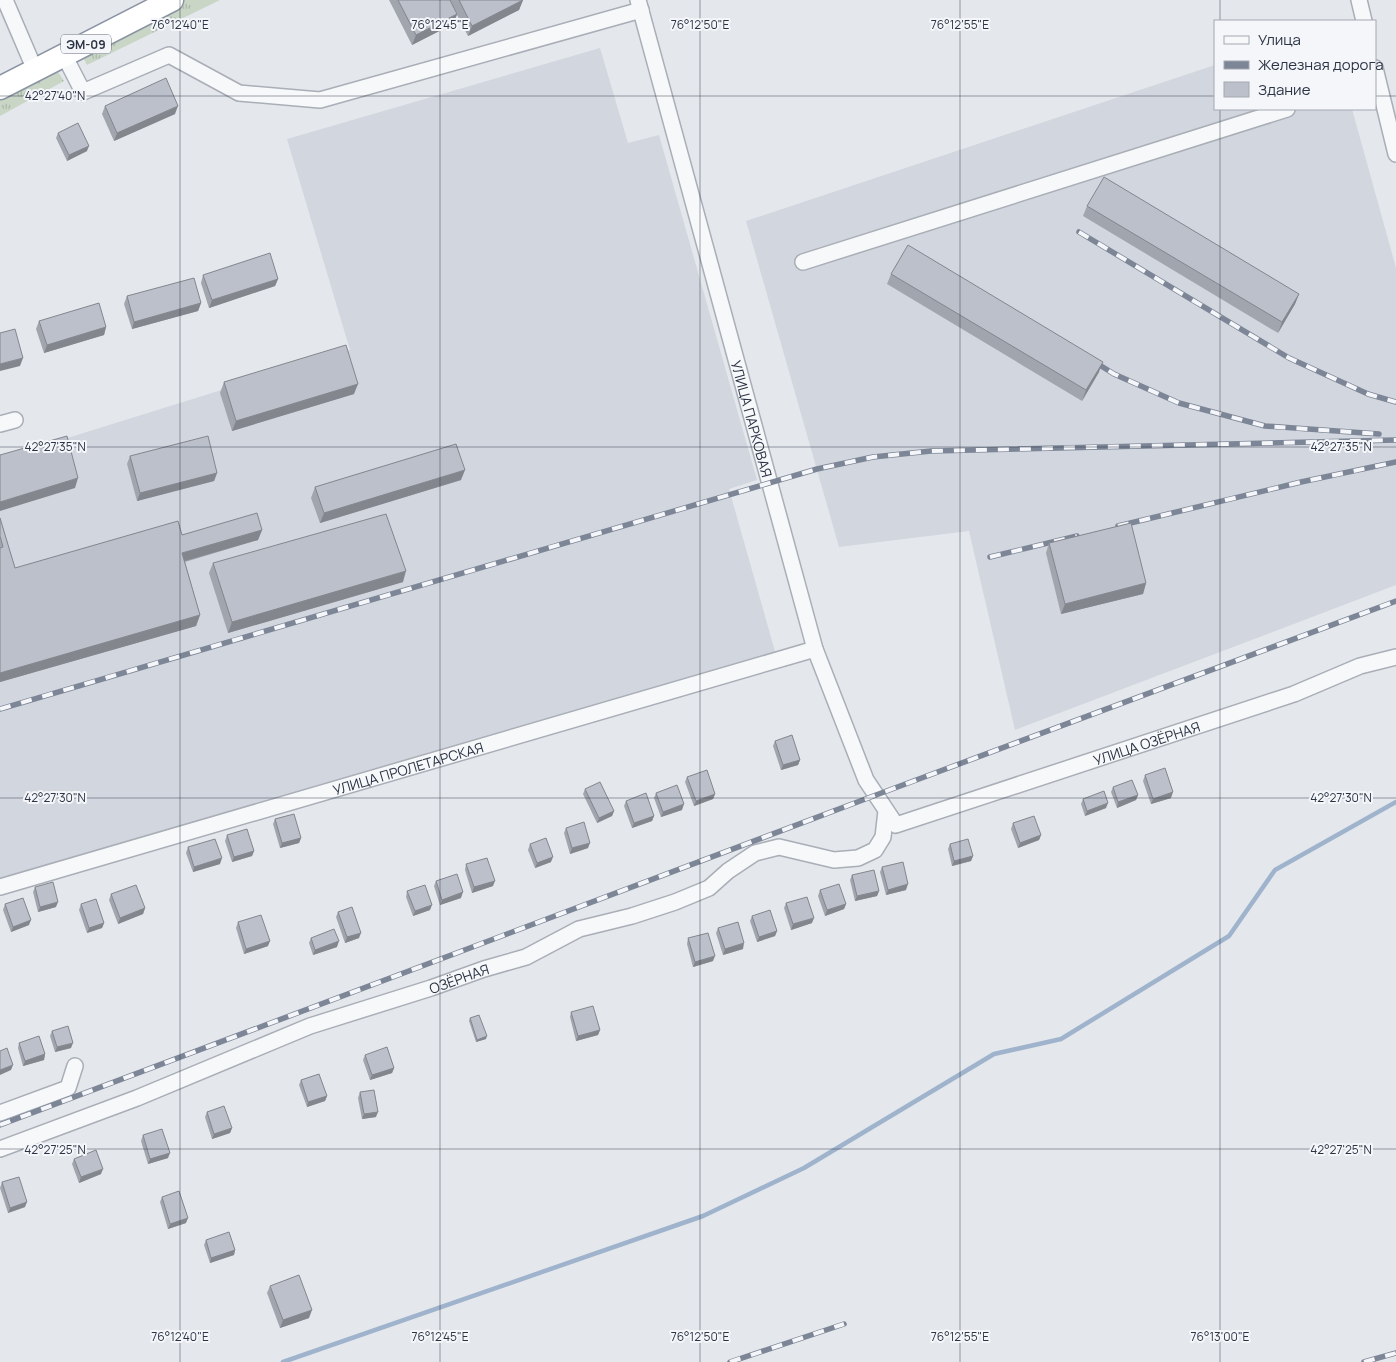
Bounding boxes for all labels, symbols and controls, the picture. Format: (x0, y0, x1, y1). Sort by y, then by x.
text: 76°12'40"E (151, 16, 209, 33)
text: 76°12'45"E (411, 16, 469, 33)
text: 76°12'50"E (671, 16, 730, 33)
text: 76°12'55"E (931, 16, 989, 33)
legend (1214, 20, 1376, 110)
text: Улица (1258, 29, 1301, 50)
road number: ЭМ-09 (61, 34, 111, 54)
text: Железная дорога (1258, 54, 1383, 75)
text: Здание (1258, 79, 1311, 100)
text: 42°27'40"N (25, 87, 85, 104)
street label: УЛИЦА ПАРКОВАЯ (727, 358, 777, 479)
text: 42°27'35"N (24, 438, 86, 455)
text: 42°27'35"N (1310, 438, 1372, 455)
street label: УЛИЦА ОЗЁРНАЯ (1091, 716, 1202, 769)
street label: УЛИЦА ПРОЛЕТАРСКАЯ (330, 737, 486, 799)
text: 42°27'30"N (24, 789, 86, 806)
text: 42°27'30"N (1310, 789, 1372, 806)
street label: ОЗЁРНАЯ (426, 959, 491, 997)
text: 42°27'25"N (24, 1141, 86, 1158)
text: 42°27'25"N (1310, 1141, 1372, 1158)
text: 76°12'40"E (151, 1328, 209, 1345)
text: 76°12'45"E (411, 1328, 469, 1345)
text: 76°12'50"E (671, 1328, 730, 1345)
text: 76°12'55"E (931, 1328, 989, 1345)
text: 76°13'00"E (1191, 1328, 1250, 1345)

